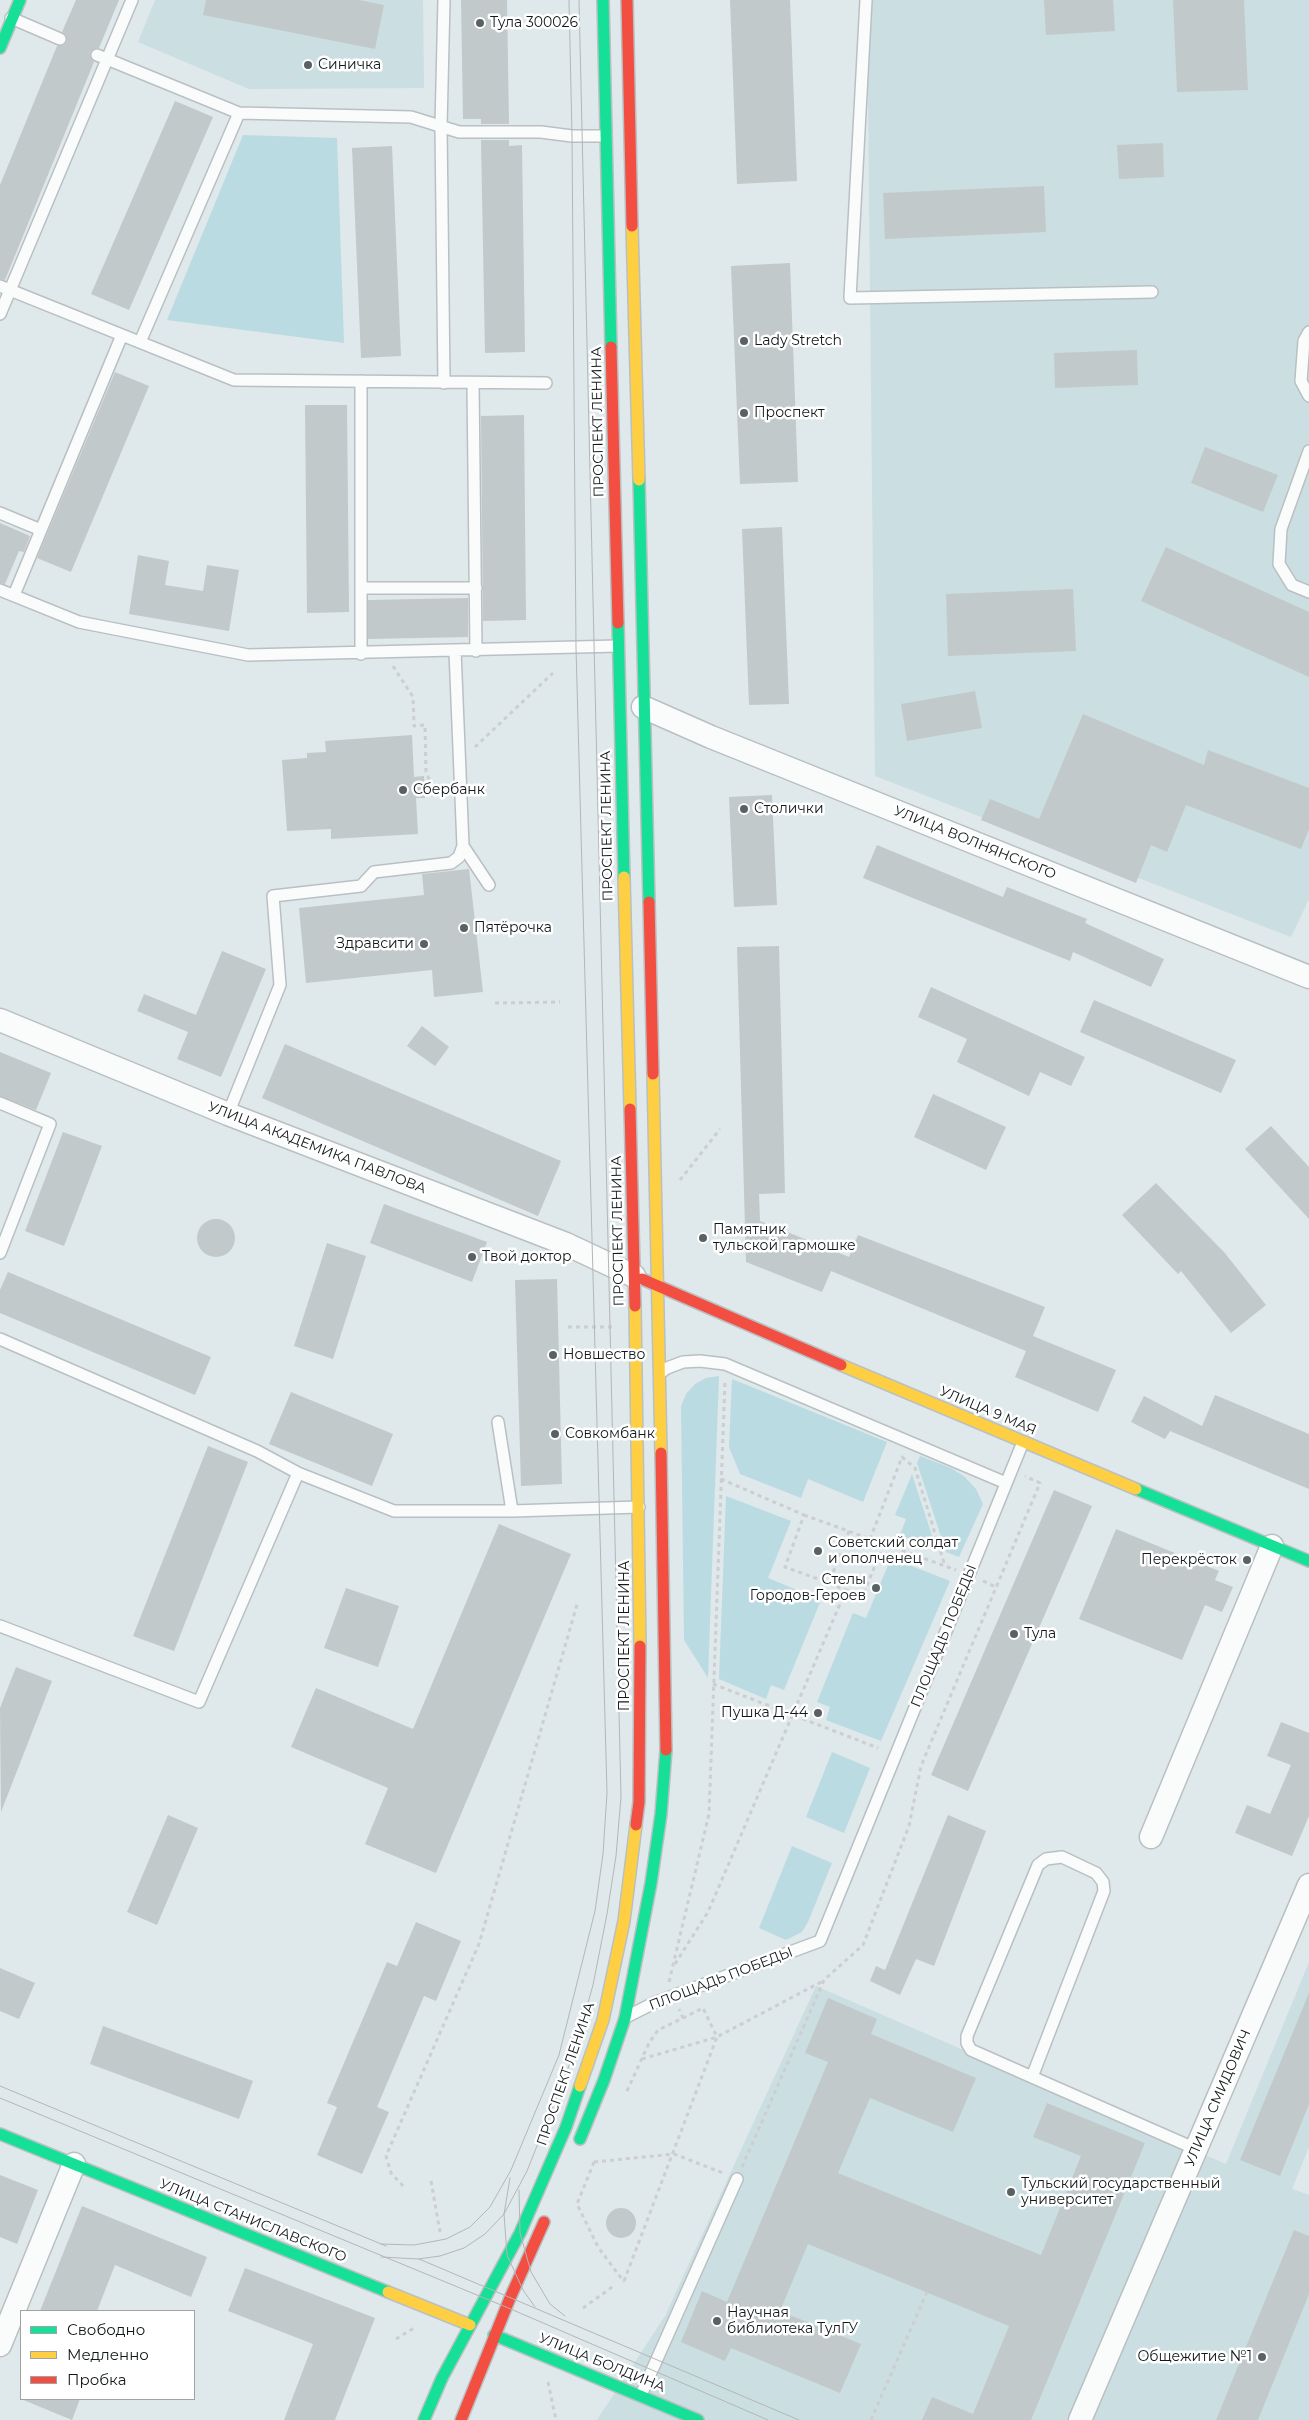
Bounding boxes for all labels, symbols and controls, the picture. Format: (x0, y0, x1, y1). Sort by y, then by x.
place label: Тула 300026 (490, 15, 578, 31)
marker: Тула 300026 (474, 17, 486, 29)
place label: Синичка (318, 57, 381, 73)
marker: Синичка (302, 59, 314, 71)
place label: Lady Stretch (754, 333, 842, 349)
marker: Lady Stretch (738, 335, 750, 347)
street label: ПРОСПЕКТ ЛЕНИНА (588, 347, 608, 497)
place label: Проспект (754, 405, 825, 421)
marker: Проспект (738, 407, 750, 419)
street label: ПРОСПЕКТ ЛЕНИНА (597, 751, 617, 901)
place label: Сбербанк (413, 782, 485, 798)
marker: Сбербанк (397, 784, 409, 796)
place label: Столички (754, 801, 824, 817)
marker: Столички (738, 803, 750, 815)
street label: УЛИЦА ВОЛНЯНСКОГО (891, 803, 1059, 883)
place label: Пятёрочка (474, 920, 552, 936)
marker: Пятёрочка (458, 922, 470, 934)
place label: Здравсити (336, 936, 414, 952)
marker: Здравсити (418, 938, 430, 950)
street label: УЛИЦА АКАДЕМИКА ПАВЛОВА (205, 1099, 429, 1197)
street label: ПРОСПЕКТ ЛЕНИНА (608, 1156, 628, 1306)
place label: Памятник тульской гармошке (713, 1222, 856, 1254)
marker: Памятник тульской гармошке (697, 1232, 709, 1244)
place label: Твой доктор (482, 1249, 572, 1265)
marker: Твой доктор (466, 1251, 478, 1263)
place label: Новшество (563, 1347, 645, 1363)
marker: Новшество (547, 1349, 559, 1361)
street label: УЛИЦА 9 МАЯ (937, 1383, 1039, 1439)
place label: Совкомбанк (565, 1426, 655, 1442)
marker: Совкомбанк (549, 1428, 561, 1440)
place label: Советский солдат и ополченец (828, 1535, 958, 1568)
marker: Советский солдат и ополченец (812, 1545, 824, 1557)
place label: Перекрёсток (1141, 1552, 1237, 1568)
marker: Перекрёсток (1241, 1554, 1253, 1566)
street label: ПРОСПЕКТ ЛЕНИНА (617, 1561, 633, 1711)
street label: ПЛОЩАДЬ ПОБЕДЫ (908, 1562, 980, 1710)
place label: Стелы Городов-Героев (750, 1572, 866, 1604)
marker: Стелы Городов-Героев (870, 1582, 882, 1594)
place label: Тула (1024, 1626, 1056, 1642)
marker: Тула (1008, 1628, 1020, 1640)
place label: Пушка Д-44 (721, 1705, 808, 1721)
marker: Пушка Д-44 (812, 1707, 824, 1719)
street label: ПЛОЩАДЬ ПОБЕДЫ (647, 1944, 795, 2014)
street label: ПРОСПЕКТ ЛЕНИНА (534, 2000, 598, 2148)
street label: УЛИЦА СМИДОВИЧ (1181, 2027, 1255, 2169)
street label: УЛИЦА СТАНИСЛАВСКОГО (157, 2176, 349, 2266)
place label: Тульский государственный университет (1021, 2176, 1220, 2208)
marker: Тульский государственный университет (1005, 2186, 1017, 2198)
place label: Научная библиотека ТулГУ (727, 2305, 858, 2338)
legend (20, 2310, 195, 2400)
marker: Научная библиотека ТулГУ (711, 2315, 723, 2327)
text: Свободно (67, 2320, 145, 2339)
street label: УЛИЦА БОЛДИНА (536, 2330, 668, 2396)
text: Медленно (67, 2345, 149, 2364)
place label: Общежитие №1 (1137, 2349, 1252, 2365)
marker: Общежитие №1 (1256, 2351, 1268, 2363)
text: Пробка (67, 2370, 126, 2389)

